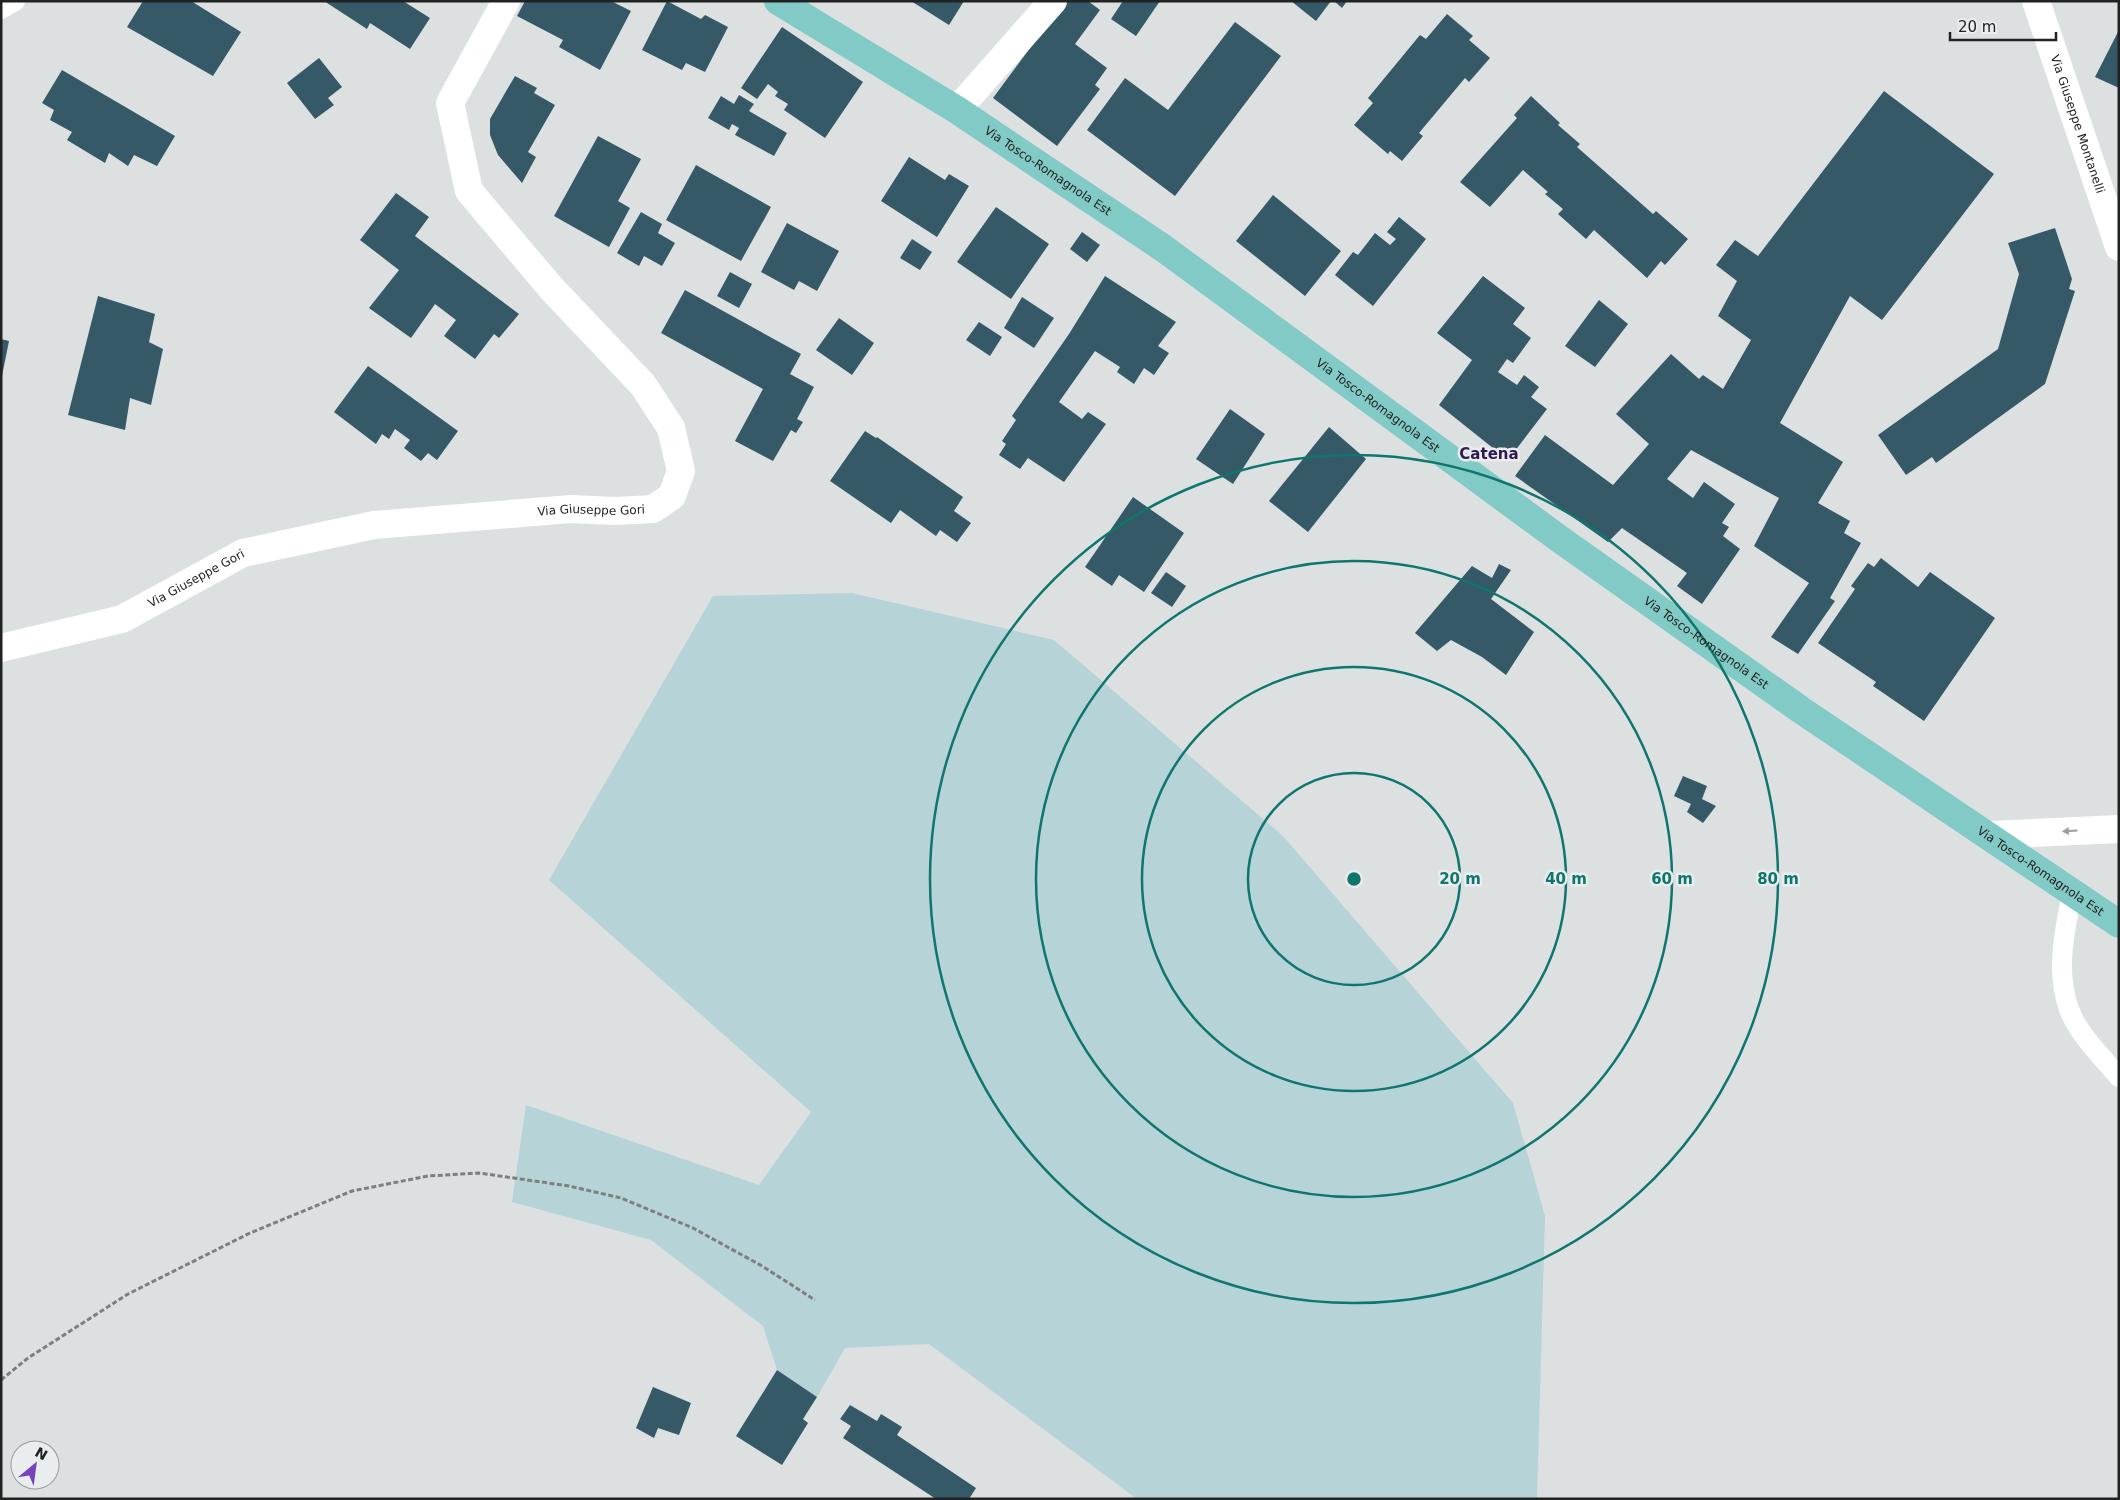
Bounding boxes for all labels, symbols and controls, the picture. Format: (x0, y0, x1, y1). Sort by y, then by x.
scale bar (1950, 10, 2056, 42)
text: 20 m (1958, 18, 1996, 36)
street label: Via Giuseppe Montanelli (2048, 53, 2107, 195)
street label: Via Tosco-Romagnola Est (982, 123, 1114, 219)
street label: Via Tosco-Romagnola Est (1313, 356, 1443, 456)
district label: Catena (1459, 445, 1519, 463)
street label: Via Giuseppe Gori (537, 502, 645, 519)
street label: Via Giuseppe Gori (146, 547, 247, 610)
street label: Via Tosco-Romagnola Est (1641, 594, 1772, 692)
street label: Via Tosco-Romagnola Est (1974, 824, 2107, 919)
one-way arrow (2062, 828, 2078, 836)
centre of rings (1345, 870, 1363, 888)
text: 20 m (1439, 870, 1481, 888)
text: 40 m (1545, 870, 1587, 888)
text: 60 m (1651, 870, 1693, 888)
text: 80 m (1757, 870, 1799, 888)
north arrow (10, 1440, 60, 1490)
text: N (32, 1444, 50, 1463)

